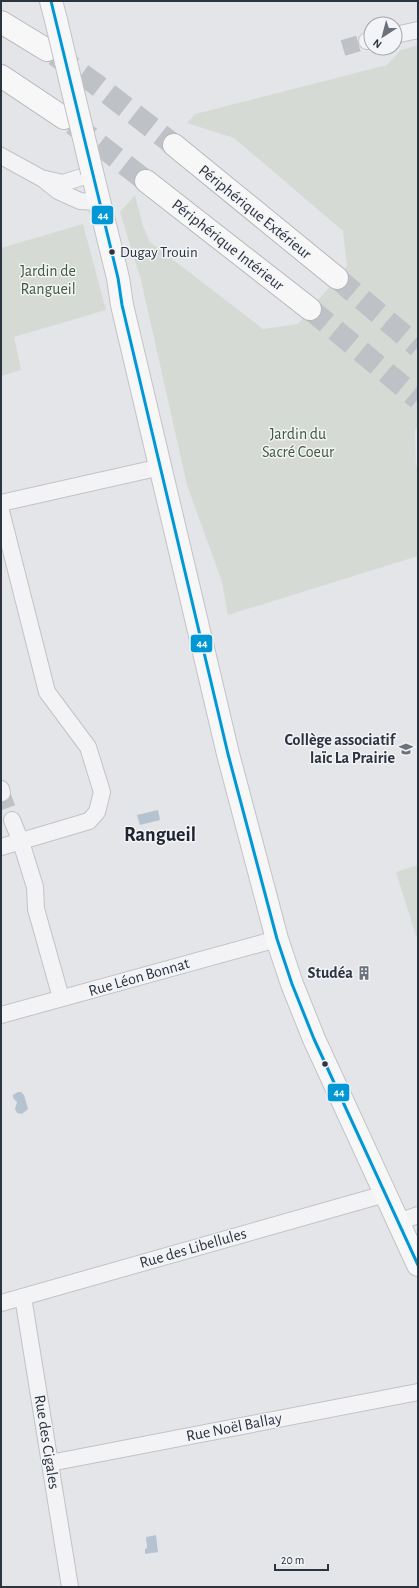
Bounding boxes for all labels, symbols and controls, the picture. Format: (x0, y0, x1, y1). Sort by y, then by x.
north arrow (363, 16, 403, 56)
text: N (371, 37, 384, 50)
street label: Périphérique Extérieur (196, 162, 315, 263)
street label: Périphérique Intérieur (169, 196, 288, 294)
line badge: 44 (91, 205, 114, 225)
text: 44 (97, 210, 109, 221)
place label: Dugay Trouin (120, 245, 198, 260)
marker: Dugay Trouin (107, 247, 117, 257)
park label: Jardin de Rangueil (20, 263, 76, 297)
park label: Jardin du Sacré Coeur (262, 426, 335, 460)
line badge: 44 (190, 634, 213, 653)
text: 44 (196, 638, 208, 649)
place label: Collège associatif laïc La Prairie (285, 732, 397, 766)
school or university icon: Collège associatif laïc La Prairie (398, 741, 414, 757)
district label: Rangueil (124, 825, 196, 845)
street label: Rue Léon Bonnat (87, 955, 191, 999)
place label: Studéa (308, 965, 353, 981)
building icon: Studéa (356, 965, 372, 981)
unlabelled marker (320, 1059, 330, 1069)
line badge: 44 (327, 1083, 350, 1102)
text: 44 (333, 1087, 345, 1098)
street label: Rue des Libellules (138, 1225, 248, 1271)
street label: Rue des Cigales (32, 1394, 62, 1490)
street label: Rue Noël Ballay (185, 1410, 284, 1445)
scale bar (275, 1546, 328, 1572)
text: 20 m (281, 1554, 304, 1566)

